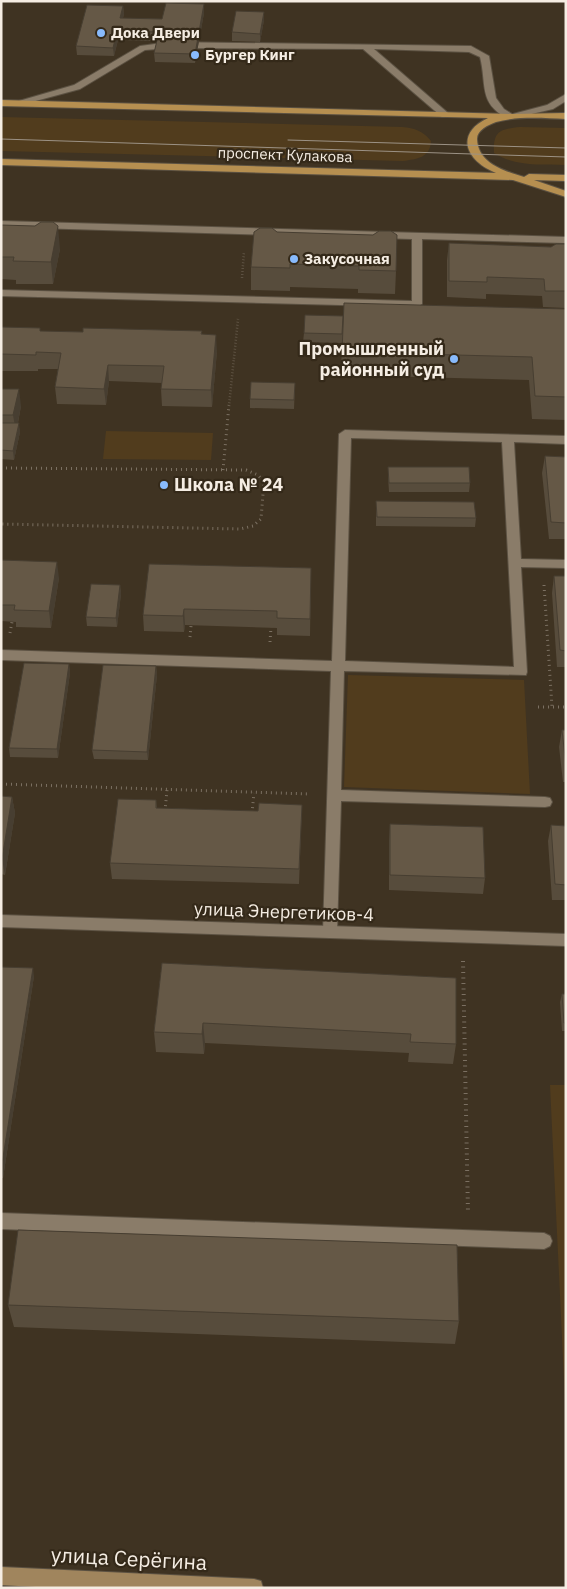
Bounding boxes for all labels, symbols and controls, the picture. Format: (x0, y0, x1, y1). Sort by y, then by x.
place label: Дока Двери (111, 23, 200, 42)
marker: Дока Двери (95, 27, 107, 39)
place label: Бургер Кинг (205, 45, 295, 64)
marker: Бургер Кинг (189, 49, 201, 61)
street label: проспект Кулакова (217, 143, 353, 166)
place label: Закусочная (304, 249, 390, 268)
marker: Закусочная (288, 253, 300, 265)
place label: Промышленный районный суд (299, 337, 444, 381)
marker: Промышленный районный суд (448, 353, 460, 365)
place label: Школа № 24 (174, 473, 284, 496)
marker: Школа № 24 (158, 479, 170, 491)
street label: улица Энергетиков-4 (194, 897, 375, 926)
street label: улица Серёгина (50, 1540, 208, 1576)

